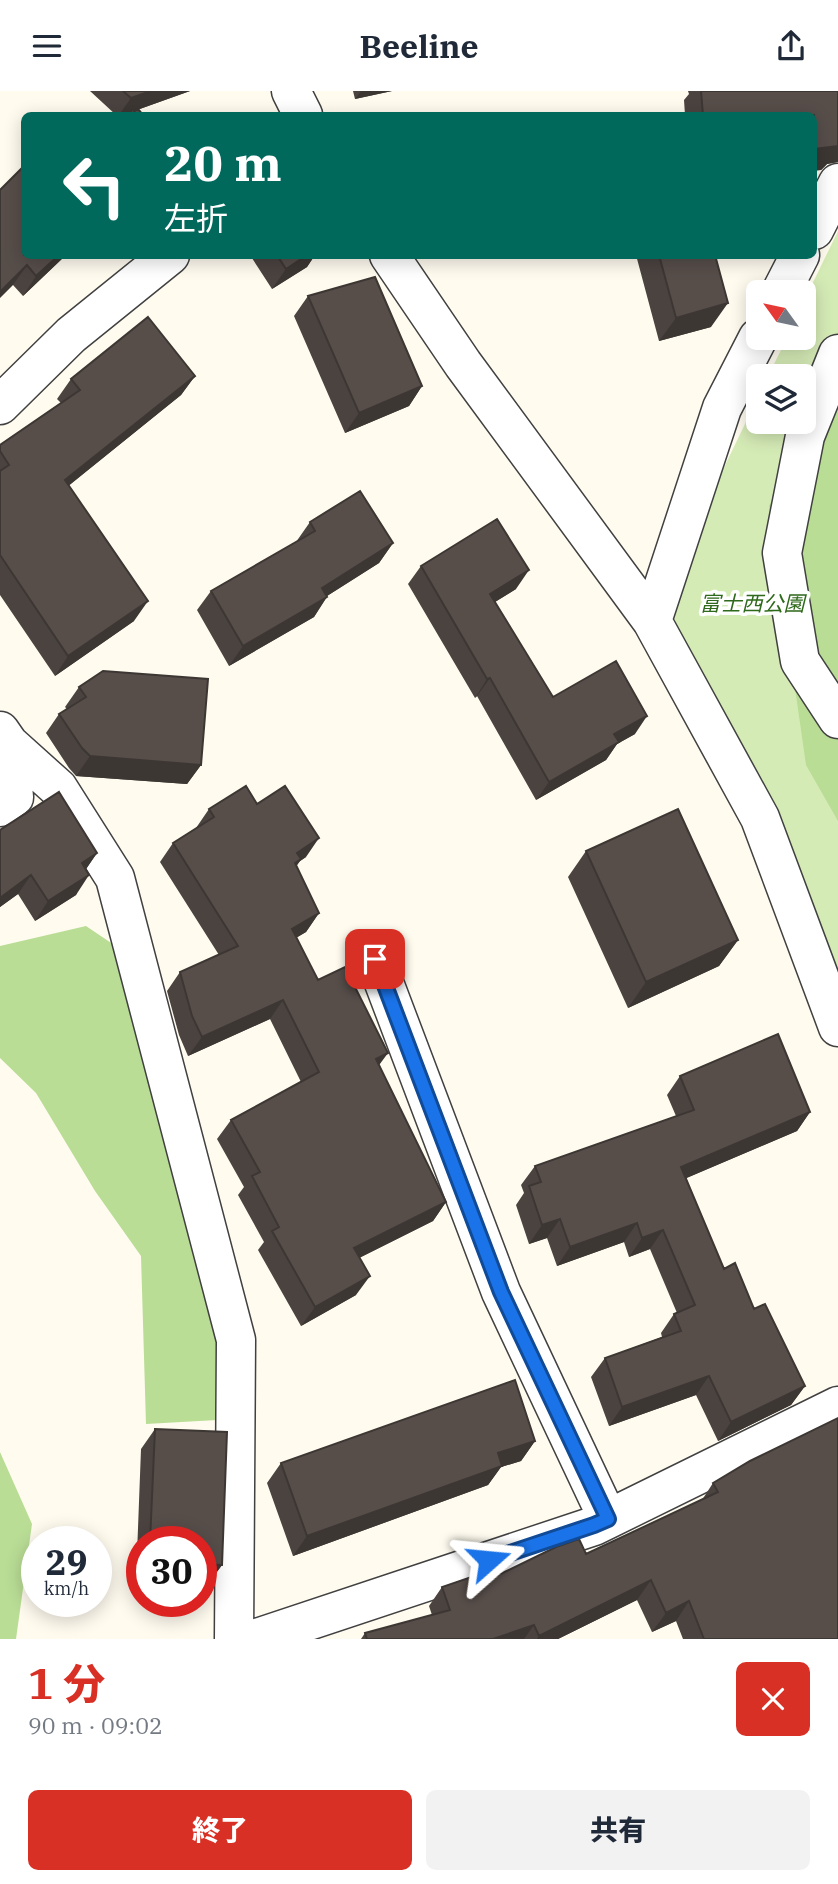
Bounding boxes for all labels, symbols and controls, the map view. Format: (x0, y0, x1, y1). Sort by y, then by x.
text: Beeline (359, 25, 479, 67)
icon: menu (28, 27, 66, 65)
icon: share (772, 27, 810, 65)
text: 20 m (164, 131, 282, 194)
icon: left (49, 140, 140, 231)
text: 左折 (164, 197, 228, 239)
north arrow (746, 280, 816, 350)
map controls (746, 280, 816, 434)
button: layers (746, 364, 816, 434)
park label: 富士西公園 (700, 589, 807, 617)
pin (345, 929, 405, 989)
icon: arrive (356, 940, 394, 978)
position arrow (452, 1523, 526, 1597)
speed limit sign: 30 (126, 1526, 217, 1617)
text: 29 (45, 1539, 88, 1585)
text: km/h (44, 1577, 89, 1600)
text: 1 分 (28, 1656, 105, 1711)
button: close (736, 1662, 810, 1736)
text: 90 m · 09:02 (28, 1710, 163, 1740)
button: 終了 (28, 1790, 412, 1870)
button: 共有 (426, 1790, 810, 1870)

